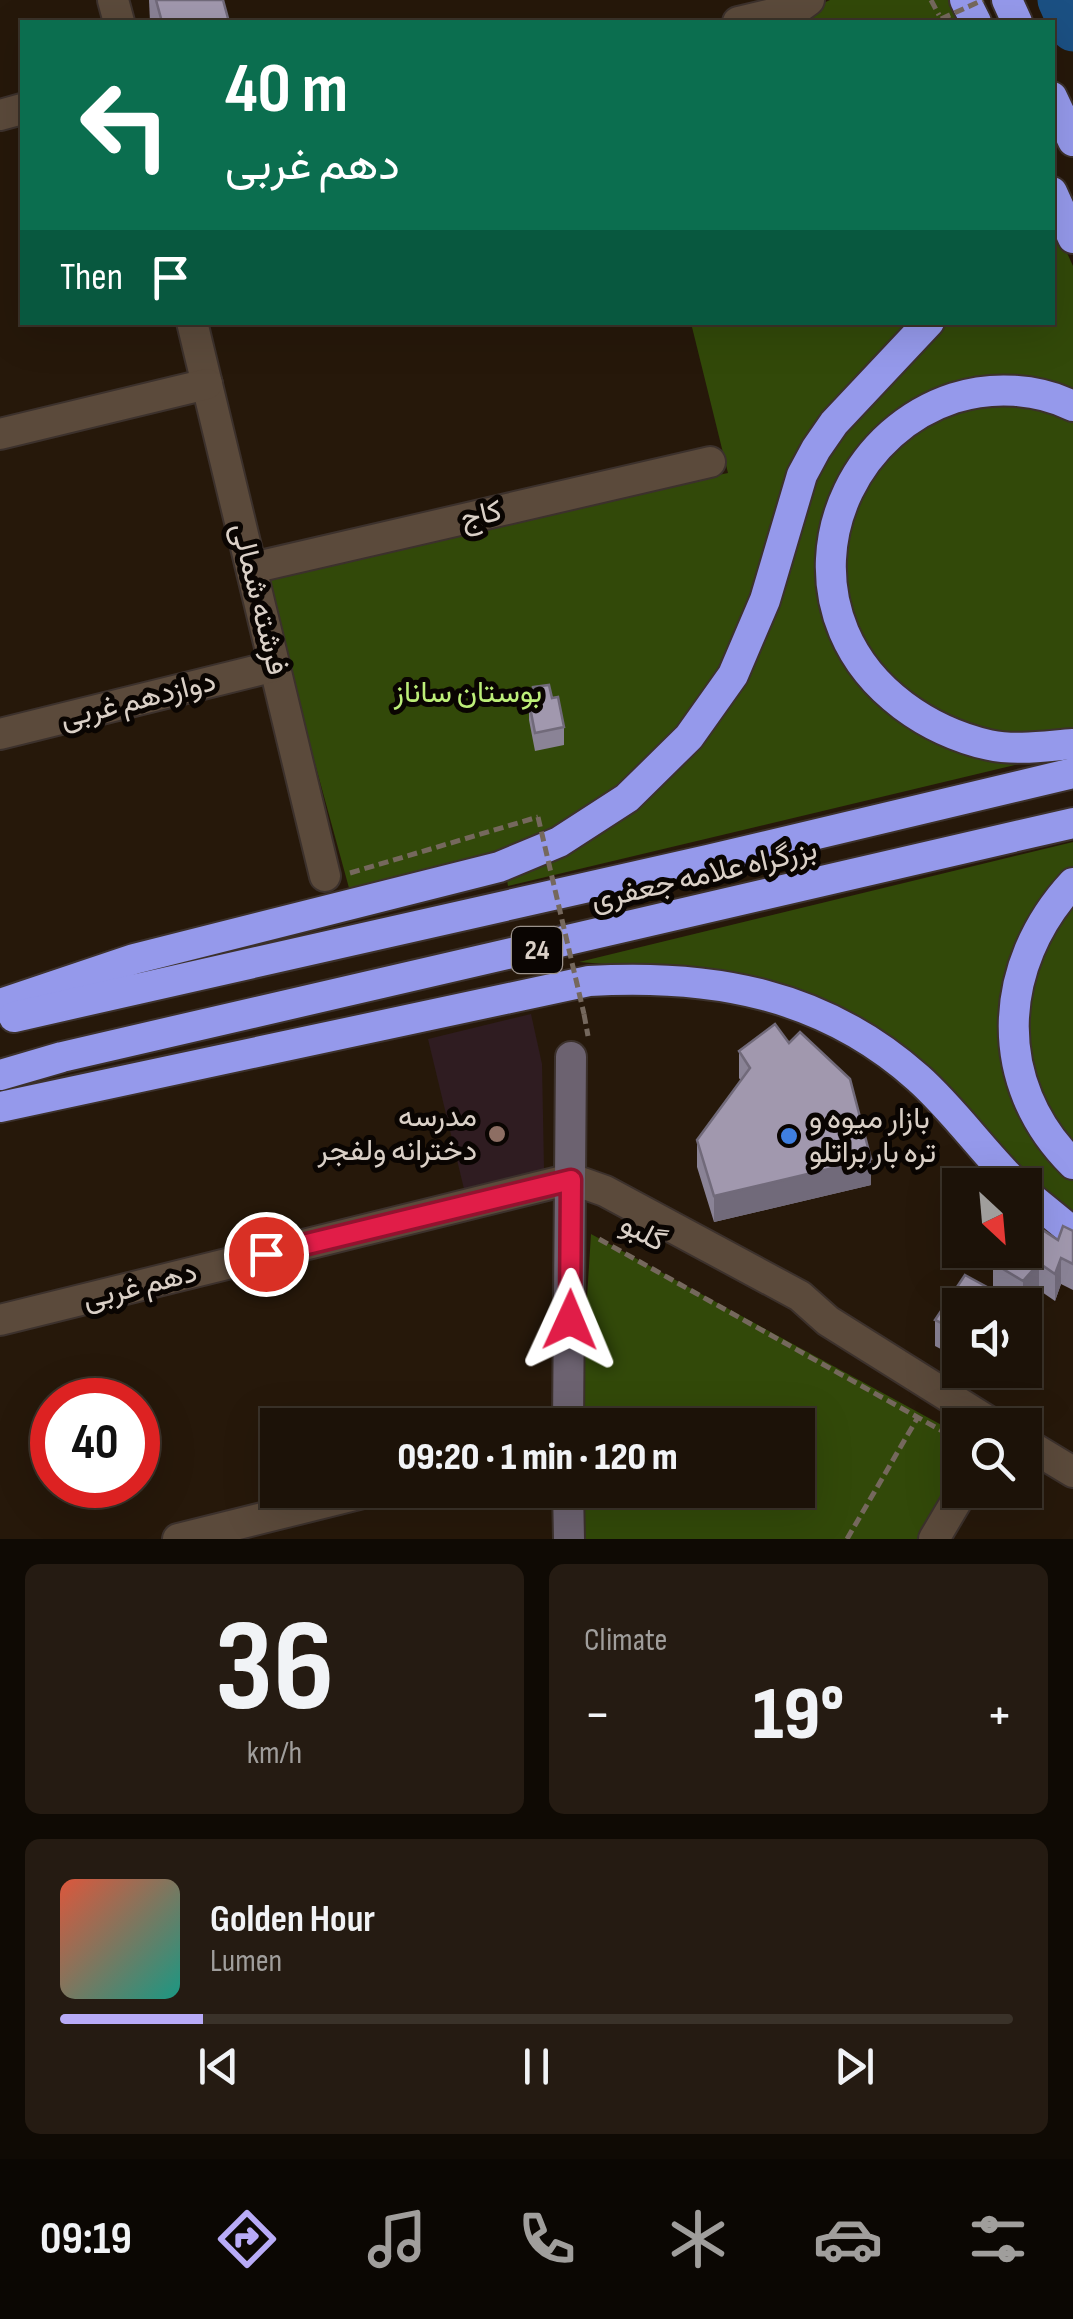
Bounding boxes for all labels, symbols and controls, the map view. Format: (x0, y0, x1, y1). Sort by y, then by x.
text: 40 m (225, 48, 348, 132)
icon: left (60, 60, 190, 190)
text: دهم غربی (225, 138, 400, 193)
icon: arrive (143, 250, 198, 305)
text: Then (60, 255, 123, 300)
street label: کاج (457, 493, 505, 538)
street label: فرشته شمالی (223, 519, 295, 679)
street label: دوازدهم غربی (56, 663, 220, 737)
park label: بوستان ساناز (393, 675, 542, 711)
street label: بزرگراه علامه جعفری (587, 831, 821, 919)
road number: 24 (512, 927, 562, 973)
place label: مدرسه دخترانه ولفجر (316, 1099, 477, 1169)
place label: بازار میوه و تره بار براتلو (809, 1101, 936, 1171)
marker: مدرسه دخترانه ولفجر (486, 1123, 508, 1145)
marker: بازار میوه و تره بار براتلو (778, 1125, 800, 1147)
north arrow (942, 1168, 1042, 1268)
map controls (942, 1168, 1042, 1508)
street label: گلبو (614, 1206, 672, 1260)
pin (224, 1212, 309, 1297)
icon: arrive (239, 1227, 294, 1282)
street label: دهم غربی (79, 1254, 201, 1318)
position arrow (518, 1268, 622, 1372)
button: sound (942, 1288, 1042, 1388)
speed limit sign: 40 (30, 1378, 160, 1508)
button: search (942, 1408, 1042, 1508)
text: 09:20 · 1 min · 120 m (397, 1435, 678, 1480)
text: 36 (215, 1591, 334, 1747)
text: Climate (584, 1621, 667, 1660)
text: 19° (753, 1670, 844, 1761)
text: − (584, 1682, 611, 1749)
text: + (986, 1682, 1013, 1749)
text: km/h (247, 1734, 302, 1773)
text: Golden Hour (210, 1897, 375, 1942)
text: Lumen (210, 1942, 282, 1981)
icon: previous (191, 2039, 246, 2094)
icon: pause (509, 2039, 564, 2094)
icon: next (827, 2039, 882, 2094)
icon: directions (212, 2204, 282, 2274)
icon: music (362, 2204, 432, 2274)
icon: phone (512, 2204, 582, 2274)
icon: climate (663, 2204, 733, 2274)
icon: car (813, 2204, 883, 2274)
icon: filters (963, 2204, 1033, 2274)
text: 09:19 (40, 2212, 132, 2267)

